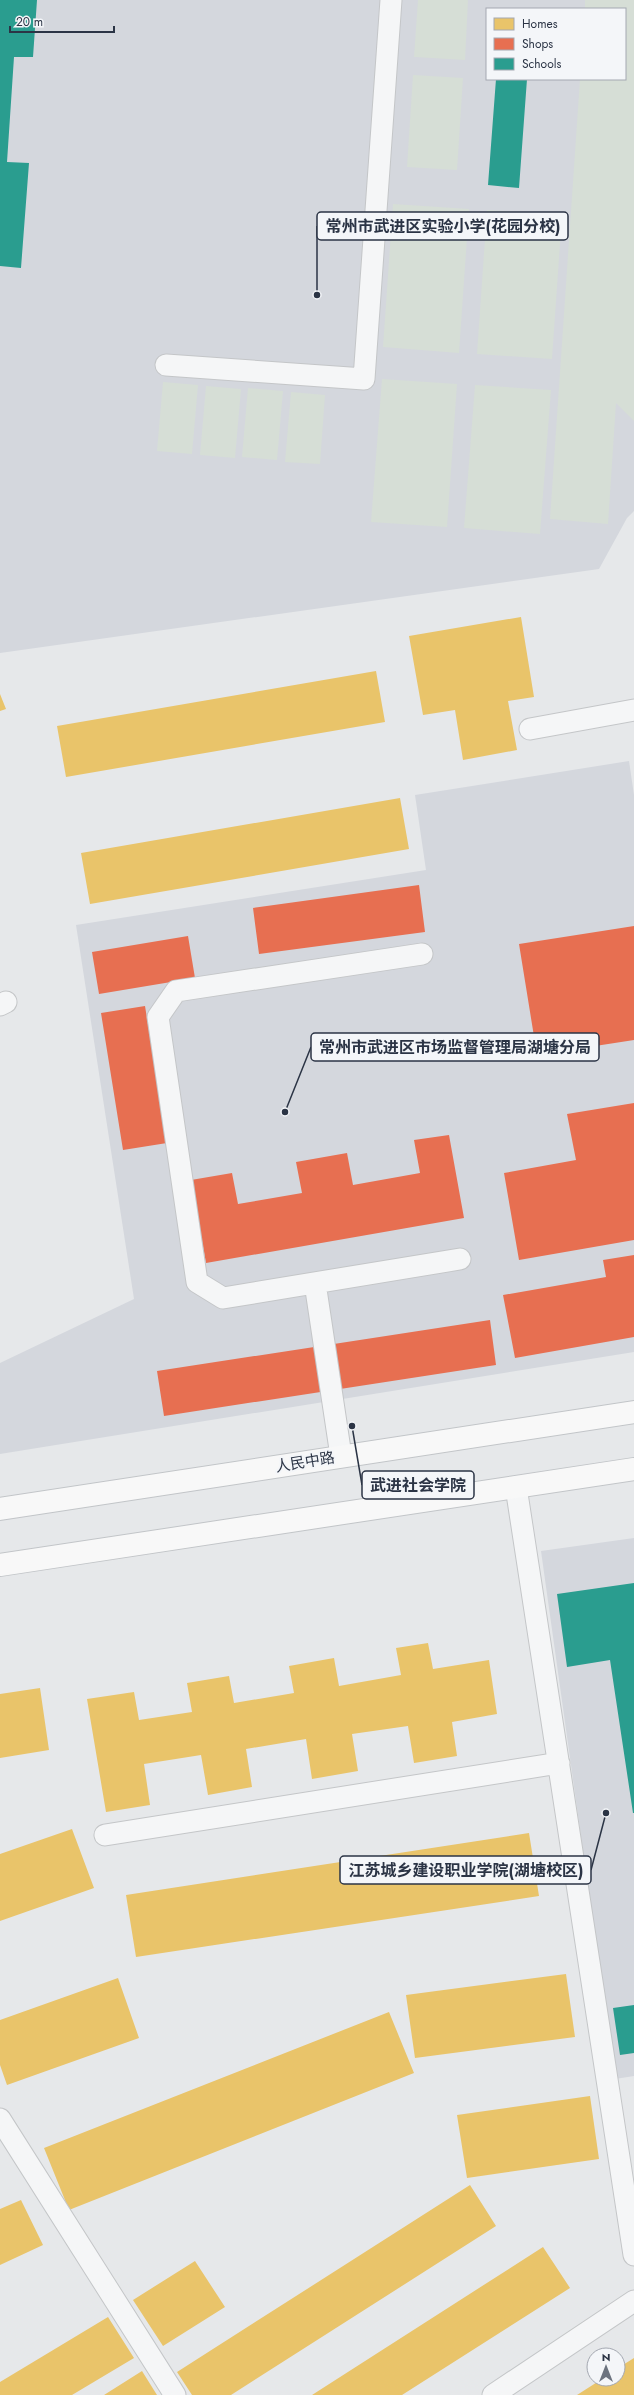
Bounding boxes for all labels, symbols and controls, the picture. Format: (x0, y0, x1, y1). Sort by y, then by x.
scale bar (10, 8, 114, 34)
legend (486, 8, 626, 80)
text: 20 m (16, 13, 43, 31)
text: Homes (522, 15, 558, 33)
text: Shops (522, 35, 553, 53)
text: Schools (522, 55, 561, 73)
callout: 常州市武进区实验小学(花园分校) (317, 212, 568, 240)
text: 常州市武进区实验小学(花园分校) (326, 215, 560, 238)
callout: 常州市武进区市场监督管理局湖塘分局 (311, 1033, 599, 1061)
text: 常州市武进区市场监督管理局湖塘分局 (319, 1036, 591, 1059)
street label: 人民中路 (274, 1446, 336, 1478)
callout: 武进社会学院 (362, 1471, 474, 1499)
text: 武进社会学院 (370, 1474, 466, 1497)
callout: 江苏城乡建设职业学院(湖塘校区) (340, 1856, 591, 1884)
text: 江苏城乡建设职业学院(湖塘校区) (349, 1859, 583, 1882)
north arrow (586, 2347, 626, 2387)
text: N (602, 2349, 610, 2365)

